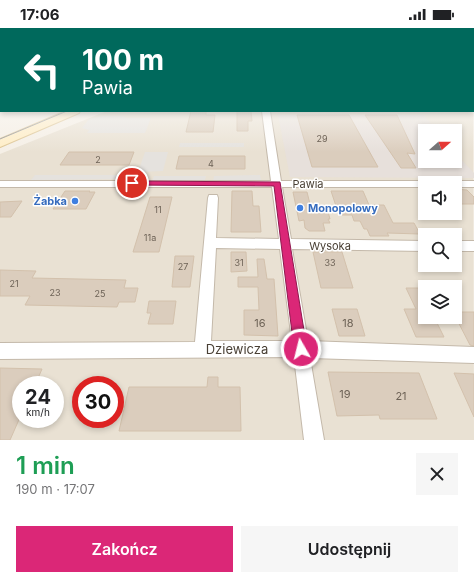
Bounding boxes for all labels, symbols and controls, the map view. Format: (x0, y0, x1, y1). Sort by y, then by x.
text: 17:06 (20, 5, 60, 24)
text: 100 m (82, 43, 164, 77)
icon: left (16, 44, 68, 96)
text: Pawia (82, 77, 133, 98)
north arrow (418, 124, 462, 168)
map controls (418, 124, 462, 324)
house number: 29 (316, 133, 328, 144)
house number: 2 (95, 154, 101, 165)
house number: 4 (208, 158, 214, 169)
pin (115, 166, 149, 200)
icon: arrive (121, 172, 143, 194)
button: sound (418, 176, 462, 220)
street label: Pawia (292, 177, 324, 191)
place label: Żabka (34, 194, 67, 208)
marker: Żabka (70, 196, 80, 206)
place label: Monopolowy (308, 201, 378, 215)
marker: Monopolowy (295, 203, 305, 213)
house number: 11 (154, 204, 162, 215)
button: search (418, 228, 462, 272)
house number: 11a (144, 232, 156, 243)
street label: Wysoka (309, 239, 351, 253)
house number: 31 (234, 257, 244, 268)
house number: 33 (324, 257, 336, 268)
house number: 27 (178, 261, 188, 272)
house number: 21 (9, 278, 19, 289)
button: layers (418, 280, 462, 324)
house number: 23 (49, 287, 61, 298)
house number: 25 (95, 288, 105, 299)
house number: 16 (254, 316, 266, 330)
house number: 18 (342, 316, 354, 330)
position arrow (280, 328, 322, 370)
street label: Dziewicza (206, 341, 268, 357)
speed limit sign: 30 (72, 376, 124, 428)
text: 24 (25, 385, 51, 409)
house number: 19 (339, 387, 351, 401)
house number: 21 (395, 389, 407, 403)
text: km/h (26, 406, 50, 418)
text: 1 min (16, 451, 75, 480)
button: close (416, 453, 458, 495)
text: 190 m · 17:07 (16, 481, 95, 497)
button: Zakończ (16, 526, 233, 572)
button: Udostępnij (241, 526, 458, 572)

